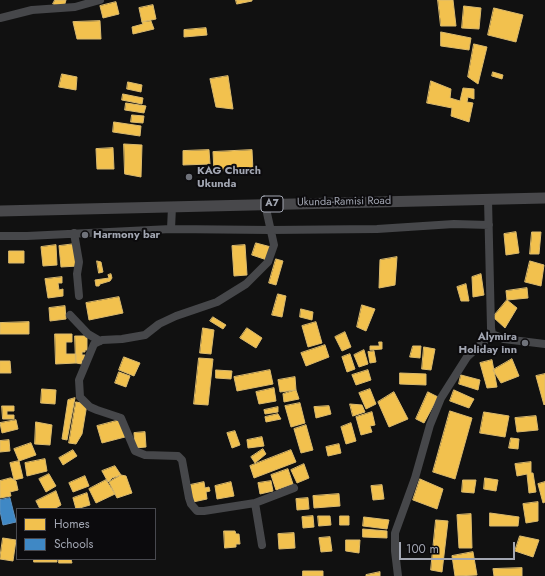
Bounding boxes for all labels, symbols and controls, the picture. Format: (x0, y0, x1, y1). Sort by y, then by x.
place label: KAG Church Ukunda (197, 164, 261, 190)
marker: KAG Church Ukunda (184, 172, 194, 182)
street label: Ukunda-Ramisi Road (297, 195, 391, 209)
road number: A7 (261, 196, 283, 212)
place label: Harmony bar (93, 228, 160, 242)
marker: Harmony bar (80, 230, 90, 240)
place label: Alymira Holiday inn (458, 330, 517, 356)
marker: Alymira Holiday inn (520, 338, 530, 348)
legend (16, 508, 156, 560)
text: Homes (54, 515, 90, 533)
scale bar (401, 534, 517, 560)
text: Schools (54, 535, 93, 553)
text: 100 m (406, 540, 439, 558)

